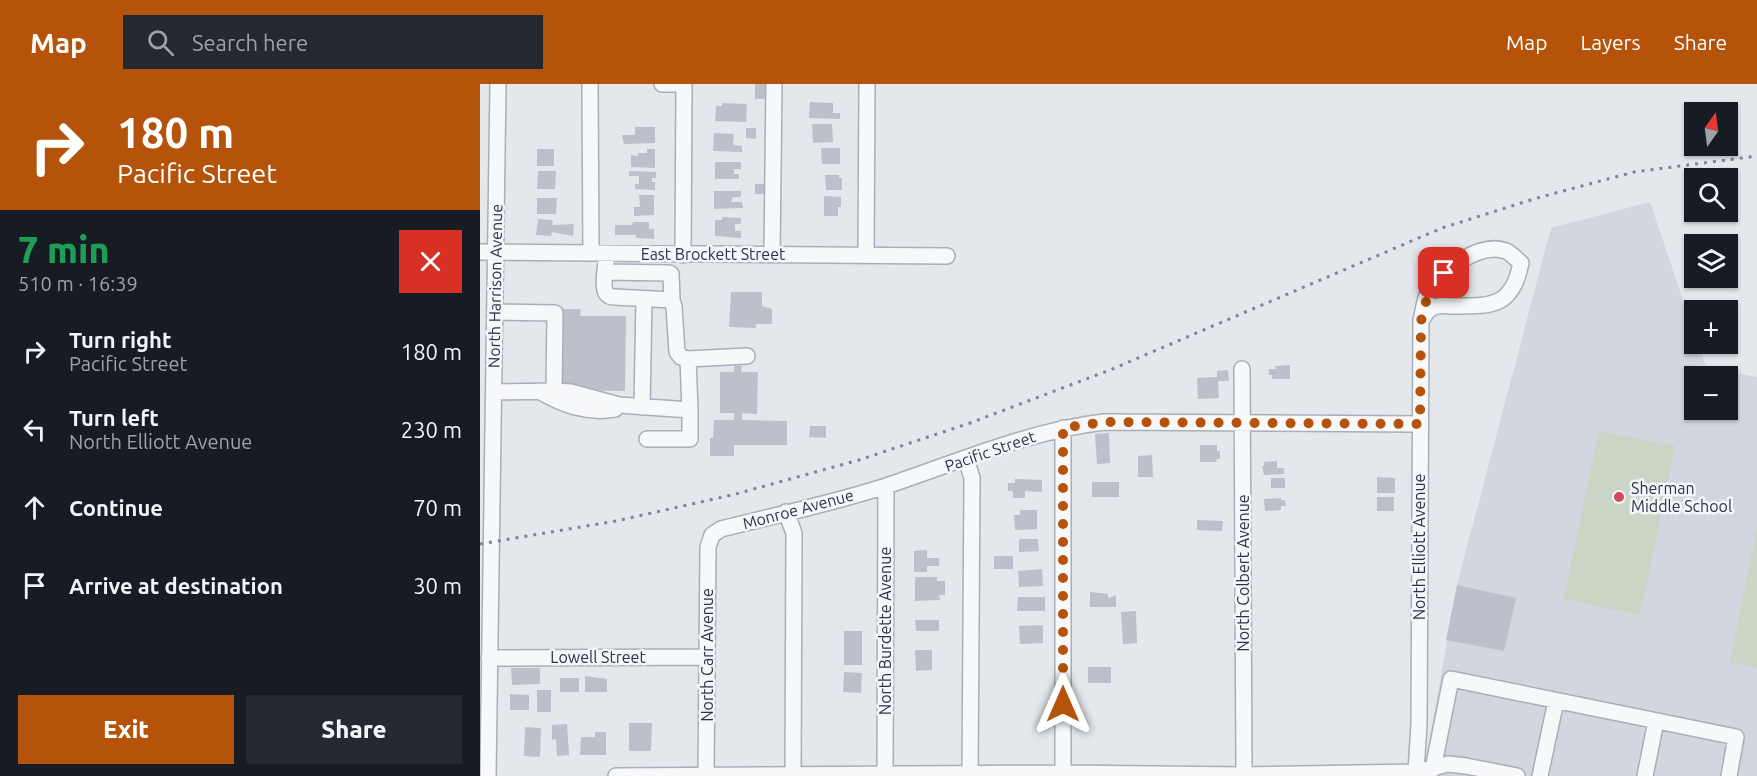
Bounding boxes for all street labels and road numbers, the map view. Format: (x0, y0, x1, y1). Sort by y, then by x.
street label: North Harrison Avenue (485, 204, 505, 368)
street label: East Brockett Street (641, 245, 786, 263)
street label: Pacific Street (942, 427, 1038, 475)
street label: North Elliott Avenue (1410, 474, 1428, 620)
street label: Monroe Avenue (741, 486, 855, 532)
street label: North Colbert Avenue (1234, 494, 1252, 652)
street label: North Burdette Avenue (876, 547, 894, 715)
street label: North Carr Avenue (698, 588, 716, 722)
street label: Lowell Street (550, 648, 646, 666)

